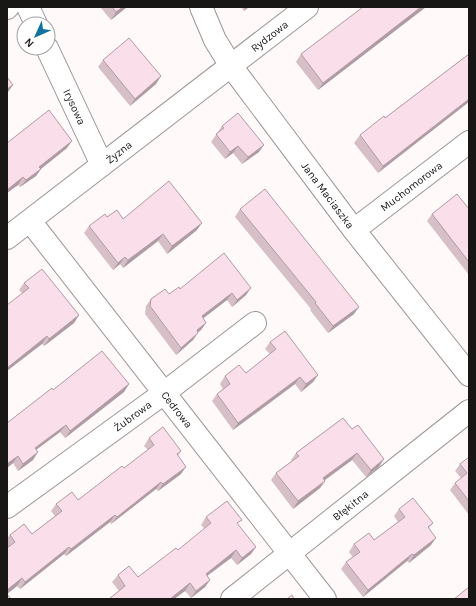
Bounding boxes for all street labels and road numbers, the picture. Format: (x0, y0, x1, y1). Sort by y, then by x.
street label: Rydzowa (248, 18, 291, 55)
street label: Irysowa (61, 87, 89, 127)
street label: Żyzna (102, 138, 134, 166)
street label: Muchomorowa (378, 158, 445, 214)
street label: Jana Maciaszka (299, 160, 357, 231)
street label: Cedrowa (159, 388, 195, 430)
street label: Żubrowa (110, 398, 154, 434)
street label: Błękitna (330, 487, 371, 523)

